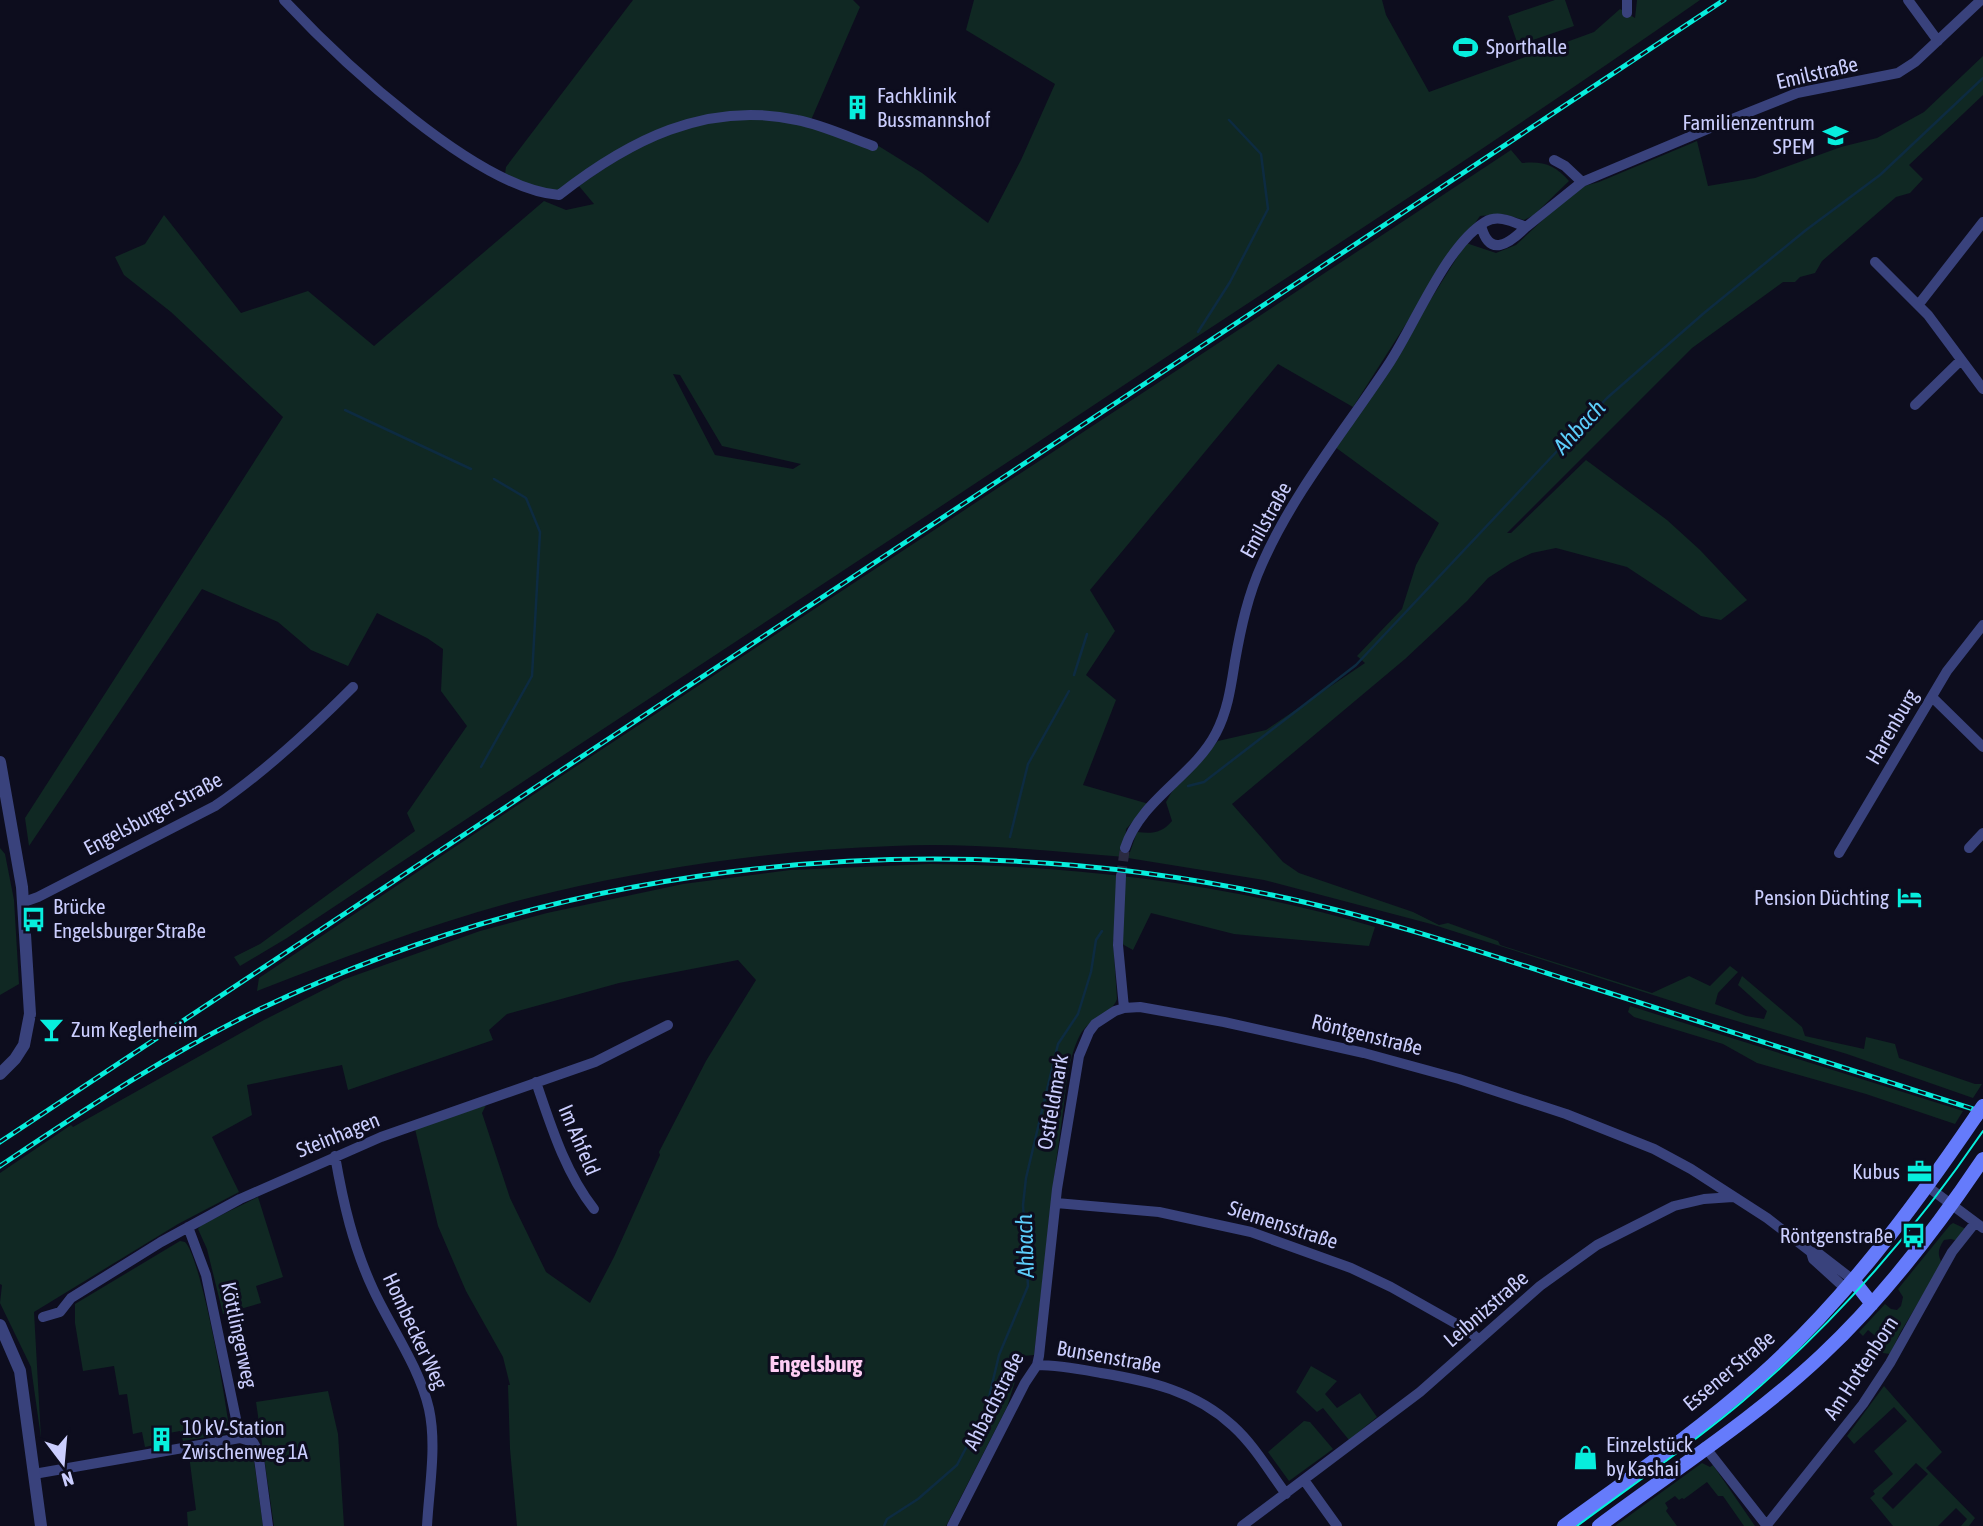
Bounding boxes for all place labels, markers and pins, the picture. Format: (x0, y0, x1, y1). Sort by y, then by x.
sports icon: Sporthalle (1452, 33, 1480, 61)
place label: Sporthalle (1486, 34, 1567, 58)
place label: Fachklinik Bussmannshof (877, 83, 991, 131)
building icon: Fachklinik Bussmannshof (843, 94, 871, 122)
place label: Familienzentrum SPEM (1683, 110, 1815, 158)
school or university icon: Familienzentrum SPEM (1821, 121, 1849, 149)
hotel icon: Pension Düchting (1895, 884, 1923, 912)
place label: Pension Düchting (1754, 885, 1889, 909)
place label: Brücke Engelsburger Straße (53, 894, 206, 942)
bus stop icon: Brücke Engelsburger Straße (19, 905, 47, 933)
bar icon: Zum Keglerheim (37, 1016, 65, 1044)
place label: Zum Keglerheim (71, 1017, 198, 1041)
office icon: Kubus (1906, 1158, 1934, 1186)
place label: Kubus (1852, 1159, 1900, 1183)
bus stop icon: Röntgenstraße (1899, 1222, 1927, 1250)
place label: Röntgenstraße (1780, 1223, 1893, 1247)
place label: 10 kV-Station Zwischenweg 1A (182, 1415, 309, 1463)
building icon: 10 kV-Station Zwischenweg 1A (148, 1426, 176, 1454)
place label: Einzelstück by Kashai (1606, 1432, 1693, 1480)
shop icon: Einzelstück by Kashai (1572, 1443, 1600, 1471)

